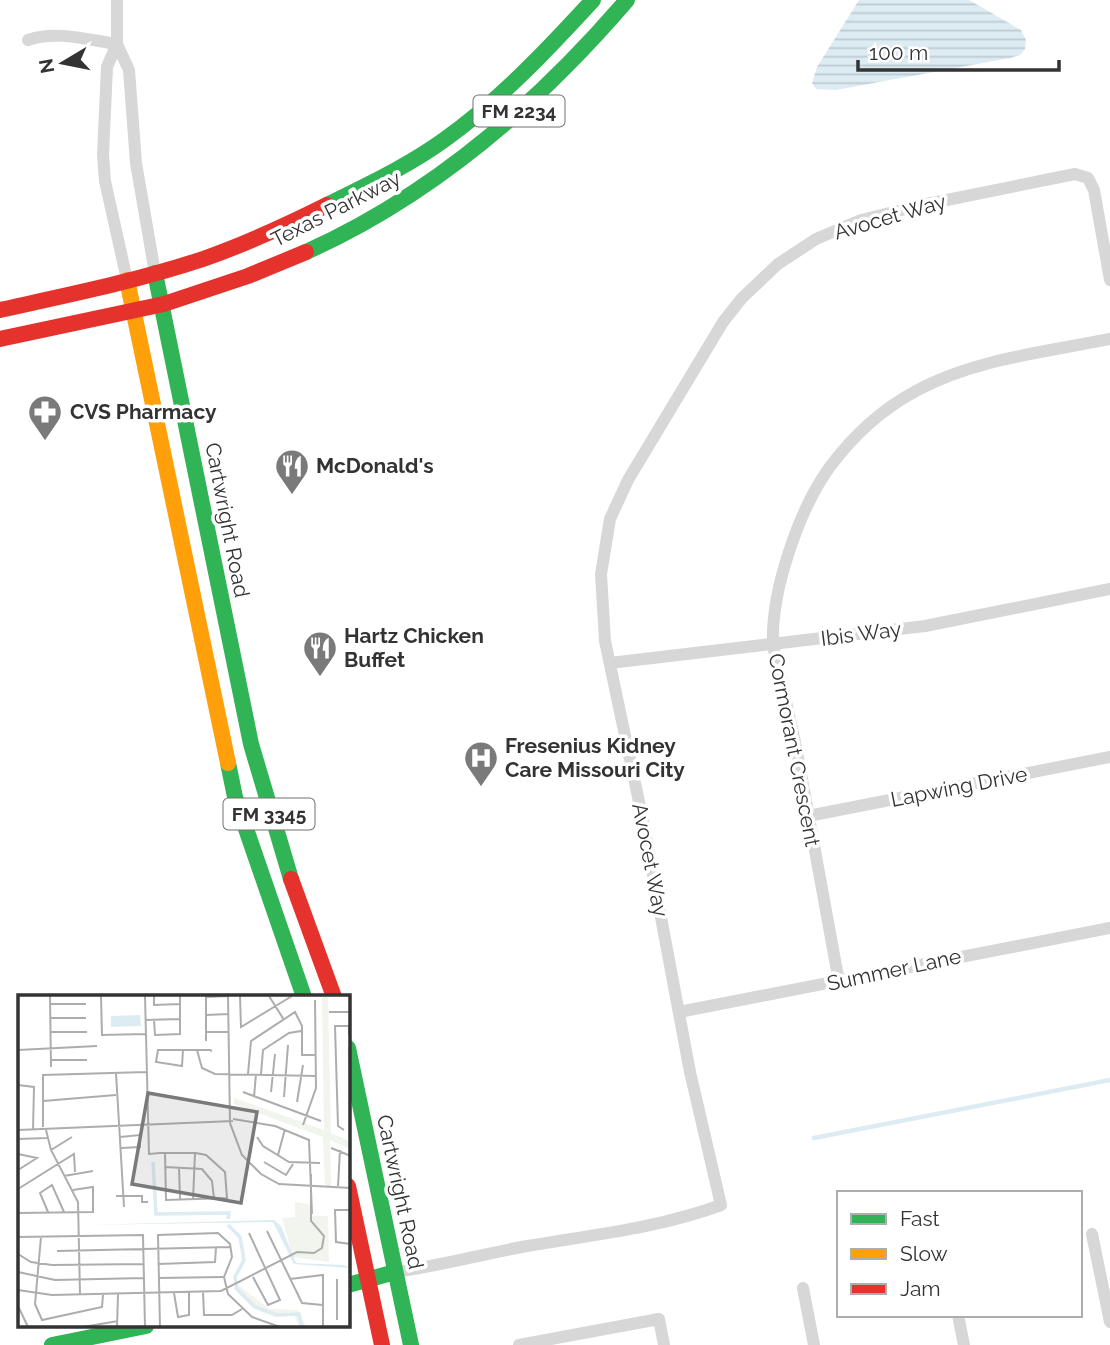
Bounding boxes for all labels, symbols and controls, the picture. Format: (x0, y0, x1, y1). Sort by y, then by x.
north arrow (28, 28, 98, 98)
scale bar (858, 28, 1059, 72)
text: 100 m (869, 40, 928, 65)
text: N (34, 57, 58, 75)
road number: FM 2234 (474, 96, 564, 127)
street label: Texas Parkway (267, 165, 405, 252)
street label: Avocet Way (831, 189, 949, 244)
pharmacy icon: CVS Pharmacy (26, 393, 64, 442)
place label: CVS Pharmacy (70, 399, 217, 424)
street label: Cartwright Road (200, 440, 255, 599)
restaurant icon: McDonald's (273, 447, 311, 496)
place label: McDonald's (316, 453, 434, 478)
street label: Ibis Way (819, 616, 903, 651)
place label: Hartz Chicken Buffet (344, 623, 484, 672)
restaurant icon: Hartz Chicken Buffet (301, 629, 339, 678)
street label: Cormorant Crescent (764, 651, 825, 849)
place label: Fresenius Kidney Care Missouri City (505, 733, 685, 782)
hospital icon: Fresenius Kidney Care Missouri City (462, 739, 500, 788)
street label: Lapwing Drive (888, 761, 1029, 812)
road number: FM 3345 (224, 799, 314, 830)
street label: Avocet Way (627, 801, 674, 919)
street label: Summer Lane (824, 943, 963, 996)
inset map (18, 995, 350, 1328)
street label: Cartwright Road (372, 1112, 429, 1271)
legend (837, 1191, 1082, 1317)
text: Fast (900, 1206, 940, 1231)
text: Slow (900, 1241, 948, 1266)
text: Jam (900, 1276, 941, 1301)

